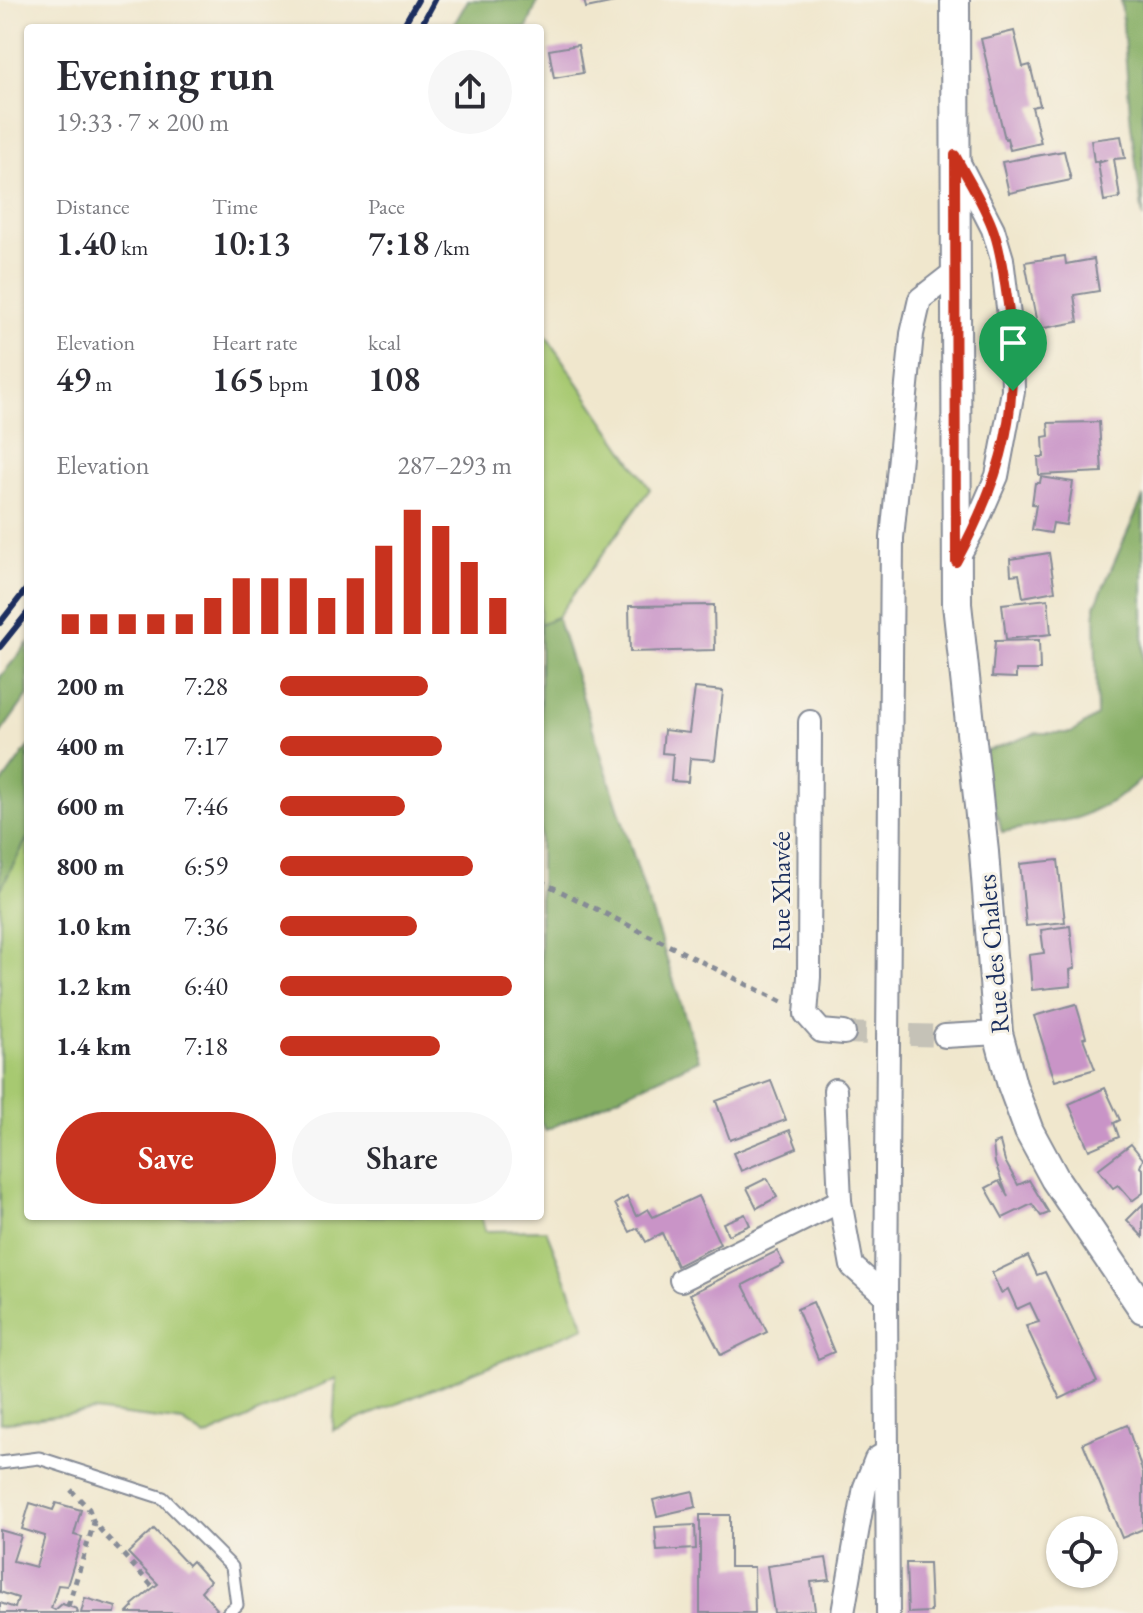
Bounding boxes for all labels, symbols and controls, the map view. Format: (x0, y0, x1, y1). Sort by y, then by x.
text: Evening run (56, 46, 275, 103)
button: share (428, 50, 512, 134)
text: 19:33 · 7 × 200 m (56, 105, 229, 139)
text: Distance (56, 192, 129, 221)
text: Time (212, 192, 258, 221)
text: Pace (368, 192, 405, 221)
text: 1.40 (56, 221, 117, 265)
text: 10:13 (212, 221, 291, 265)
text: 7:18 (368, 221, 430, 265)
text: km (117, 233, 148, 262)
text: /km (430, 233, 470, 262)
pin (979, 309, 1047, 391)
icon: arrive (991, 321, 1035, 365)
text: Elevation (56, 328, 135, 357)
text: Heart rate (212, 328, 297, 357)
text: kcal (368, 328, 401, 357)
text: 49 (56, 357, 91, 401)
text: 165 (212, 357, 264, 401)
text: 108 (368, 357, 420, 401)
text: m (91, 369, 112, 398)
text: bpm (264, 369, 309, 398)
text: Elevation (56, 448, 150, 482)
text: 287–293 m (397, 448, 512, 482)
text: 200 m (56, 669, 124, 703)
text: 7:28 (184, 669, 228, 703)
text: 400 m (56, 729, 124, 763)
text: 7:17 (184, 729, 228, 763)
text: 600 m (56, 789, 124, 823)
text: 7:46 (184, 789, 228, 823)
street label: Rue Xhavée (764, 831, 798, 951)
text: 800 m (56, 849, 124, 883)
text: 6:59 (184, 849, 228, 883)
street label: Rue des Chalets (969, 873, 1017, 1035)
text: 1.0 km (56, 909, 131, 943)
text: 7:36 (184, 909, 228, 943)
text: 1.2 km (56, 969, 131, 1003)
text: 6:40 (184, 969, 228, 1003)
text: 1.4 km (56, 1029, 131, 1063)
text: 7:18 (184, 1029, 228, 1063)
button: Save (56, 1112, 276, 1204)
button: Share (292, 1112, 512, 1204)
map controls (1046, 1516, 1118, 1588)
button: locate (1046, 1516, 1118, 1588)

